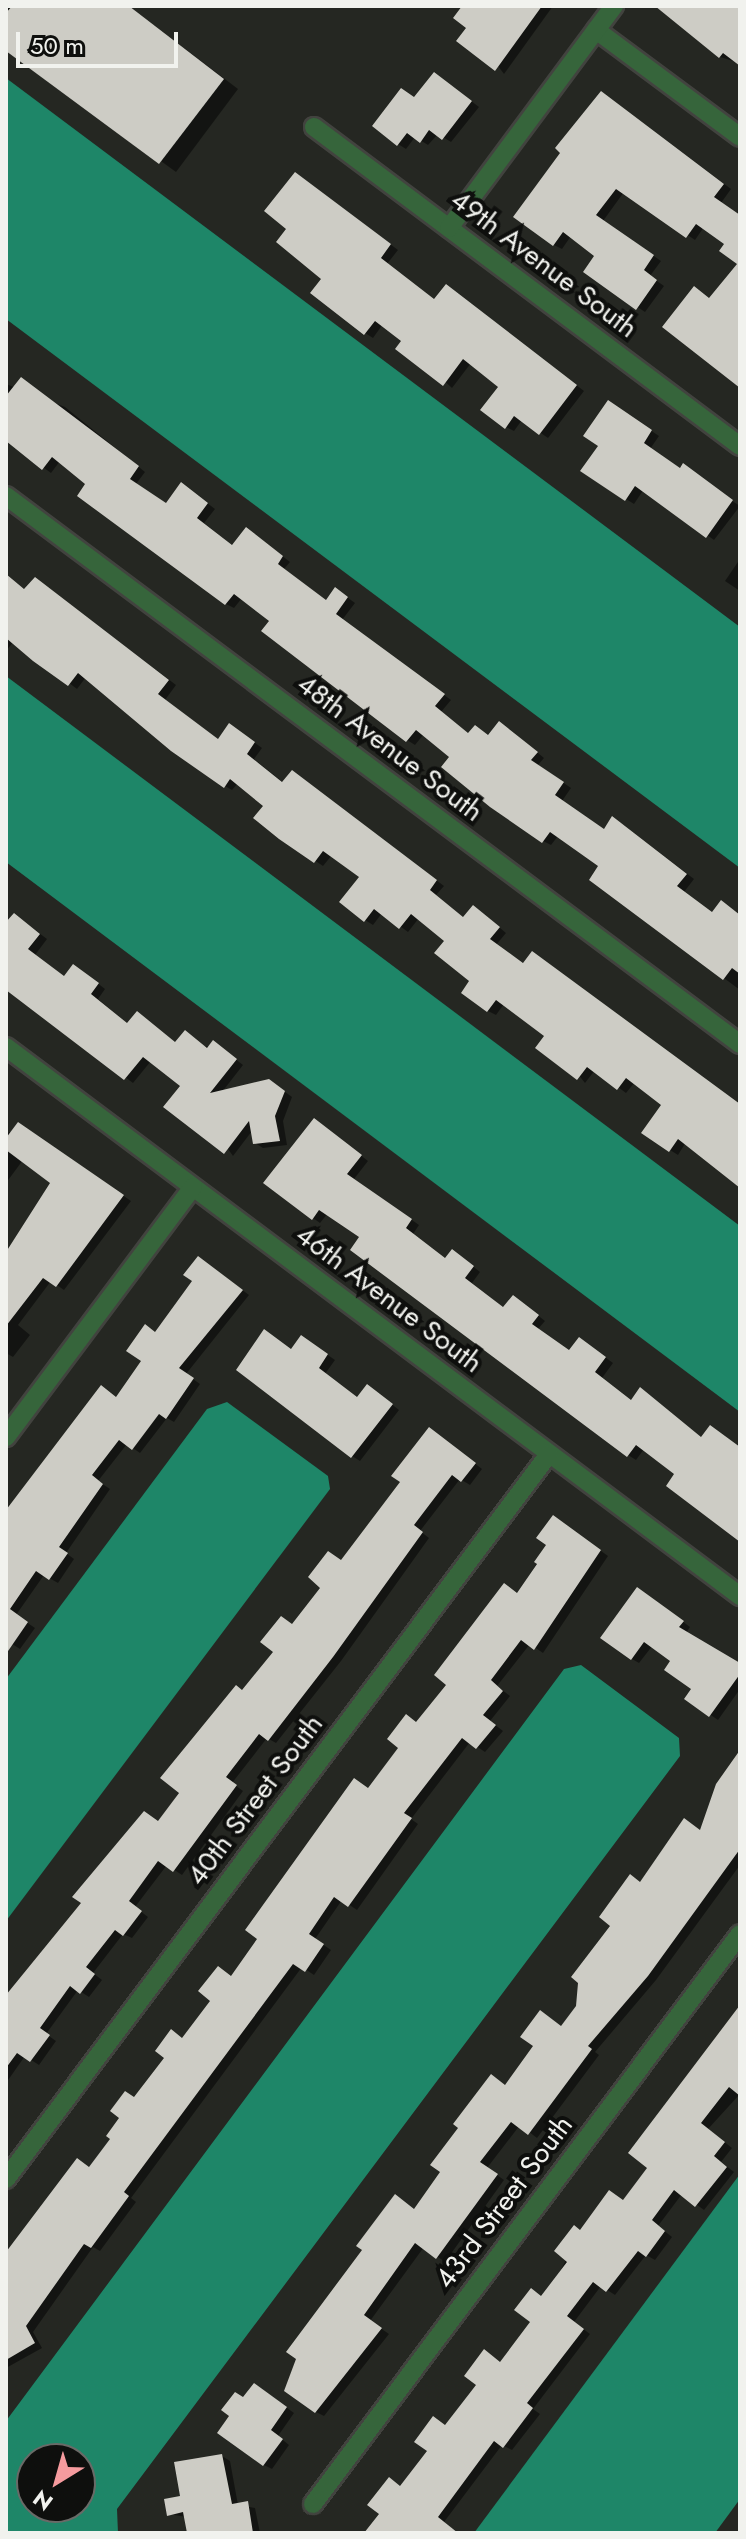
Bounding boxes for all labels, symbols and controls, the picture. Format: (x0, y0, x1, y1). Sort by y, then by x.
scale bar (20, 16, 182, 66)
text: 50 m (30, 28, 84, 63)
street label: 49th Avenue South (444, 183, 644, 345)
street label: 48th Avenue South (291, 667, 489, 829)
street label: 46th Avenue South (289, 1218, 489, 1380)
street label: 40th Street South (180, 1708, 330, 1892)
street label: 43rd Street South (428, 2109, 580, 2295)
north arrow (16, 2443, 96, 2523)
text: N (26, 2483, 59, 2519)

